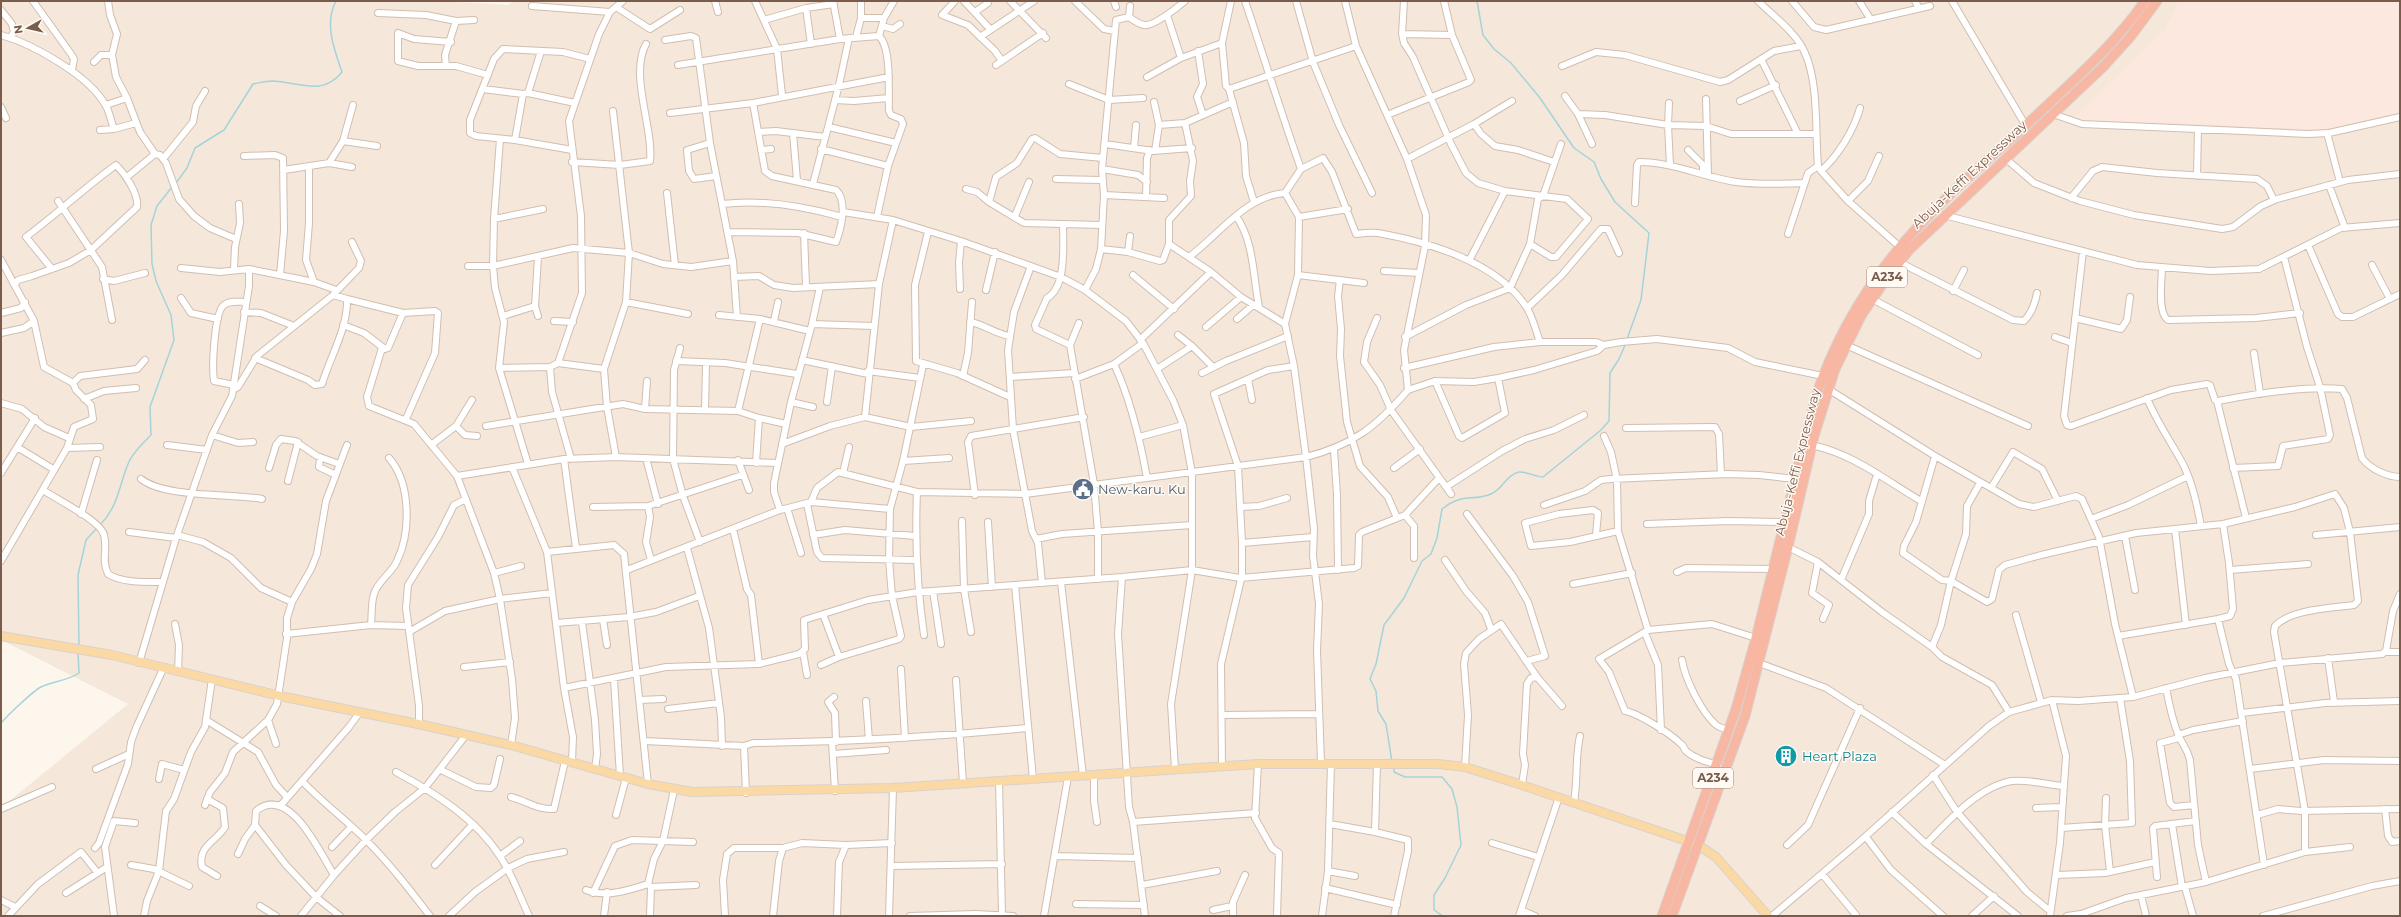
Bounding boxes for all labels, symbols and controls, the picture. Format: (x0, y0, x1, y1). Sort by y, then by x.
north arrow (8, 8, 48, 48)
text: N (11, 24, 26, 35)
street label: Abuja-Keffi Expressway (1908, 116, 2030, 231)
road number: A234 (1867, 267, 1907, 287)
street label: Abuja-Keffi Expressway (1771, 386, 1823, 537)
public building icon: New-karu. Ku (1070, 476, 1096, 502)
place label: New-karu. Ku (1098, 481, 1186, 497)
building icon: Heart Plaza (1773, 743, 1799, 769)
place label: Heart Plaza (1802, 748, 1877, 764)
road number: A234 (1693, 768, 1733, 788)

